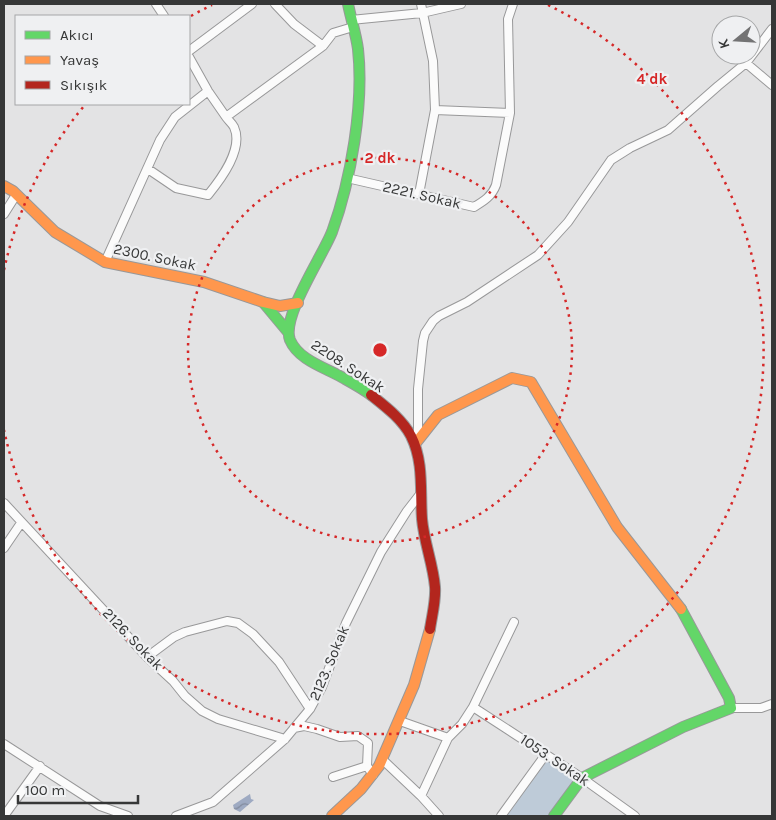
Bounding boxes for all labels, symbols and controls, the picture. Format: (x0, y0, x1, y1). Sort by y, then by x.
legend (15, 15, 190, 105)
north arrow (711, 15, 761, 65)
text: Akıcı (60, 26, 94, 44)
text: K (714, 36, 734, 51)
text: Yavaş (60, 51, 99, 69)
text: 4 dk (637, 70, 668, 88)
text: Sıkışık (60, 76, 107, 94)
text: 2 dk (365, 149, 396, 167)
street label: 2221. Sokak (381, 177, 463, 213)
street label: 2300. Sokak (112, 239, 198, 275)
street label: 2208. Sokak (308, 336, 388, 396)
centre of rings (371, 341, 389, 359)
street label: 2126. Sokak (99, 604, 167, 674)
street label: 2123. Sokak (305, 623, 353, 703)
street label: 1053. Sokak (517, 730, 593, 790)
scale bar (18, 772, 138, 804)
text: 100 m (25, 781, 65, 799)

